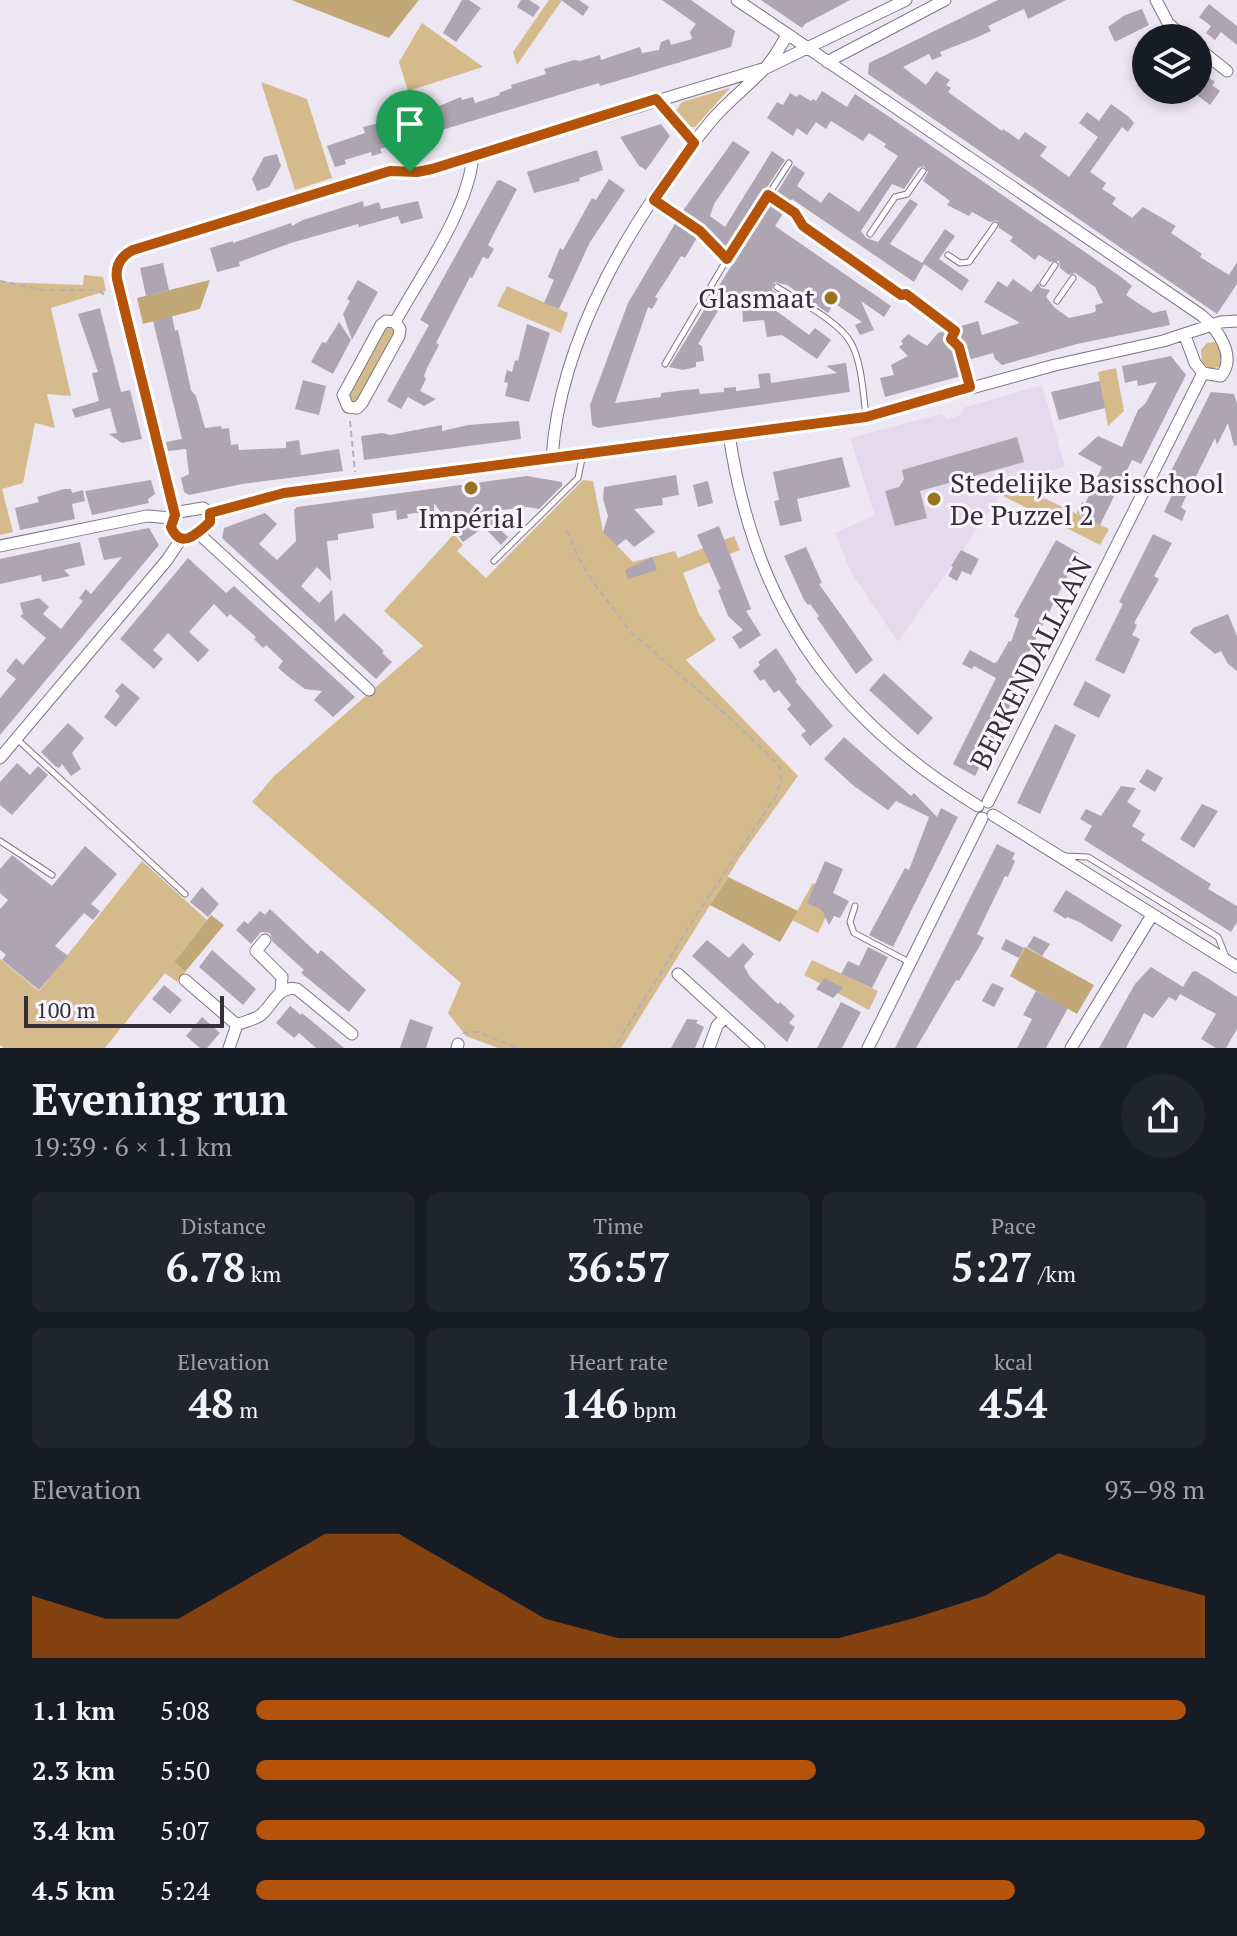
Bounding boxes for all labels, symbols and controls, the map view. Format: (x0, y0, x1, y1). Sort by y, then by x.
map controls (1132, 24, 1212, 104)
button: layers (1132, 24, 1212, 104)
pin (376, 90, 444, 172)
icon: arrive (388, 102, 432, 146)
place label: Glasmaat (698, 279, 816, 316)
marker: Glasmaat (822, 289, 840, 307)
place label: Stedelijke Basisschool De Puzzel 2 (950, 464, 1224, 533)
marker: Impérial (462, 479, 480, 497)
marker: Stedelijke Basisschool De Puzzel 2 (925, 490, 943, 508)
place label: Impérial (418, 499, 524, 536)
street label: BERKENDALLAAN (961, 550, 1100, 775)
scale bar (24, 992, 224, 1028)
text: 100 m (36, 995, 96, 1024)
text: Evening run (32, 1069, 288, 1128)
button: share (1121, 1074, 1205, 1158)
text: 19:39 · 6 × 1.1 km (32, 1129, 232, 1163)
text: Distance (181, 1211, 266, 1240)
text: Time (593, 1211, 644, 1240)
text: Pace (991, 1211, 1036, 1240)
text: 6.78 (166, 1240, 245, 1293)
text: 36:57 (566, 1240, 671, 1293)
text: 5:27 (951, 1240, 1033, 1293)
text: km (245, 1259, 281, 1288)
text: /km (1033, 1259, 1076, 1288)
text: Elevation (177, 1347, 270, 1376)
text: Heart rate (569, 1347, 668, 1376)
text: kcal (994, 1347, 1033, 1376)
text: 48 (189, 1376, 234, 1429)
text: 146 (560, 1376, 628, 1429)
text: 454 (980, 1376, 1047, 1429)
text: m (234, 1395, 258, 1424)
text: bpm (628, 1395, 677, 1424)
text: Elevation (32, 1472, 141, 1506)
text: 93–98 m (1105, 1472, 1205, 1506)
text: 1.1 km (32, 1693, 115, 1727)
text: 5:08 (160, 1693, 210, 1727)
text: 2.3 km (32, 1753, 115, 1787)
text: 5:50 (160, 1753, 210, 1787)
text: 3.4 km (32, 1813, 115, 1847)
text: 5:07 (160, 1813, 210, 1847)
text: 4.5 km (32, 1873, 115, 1907)
text: 5:24 (160, 1873, 210, 1907)

